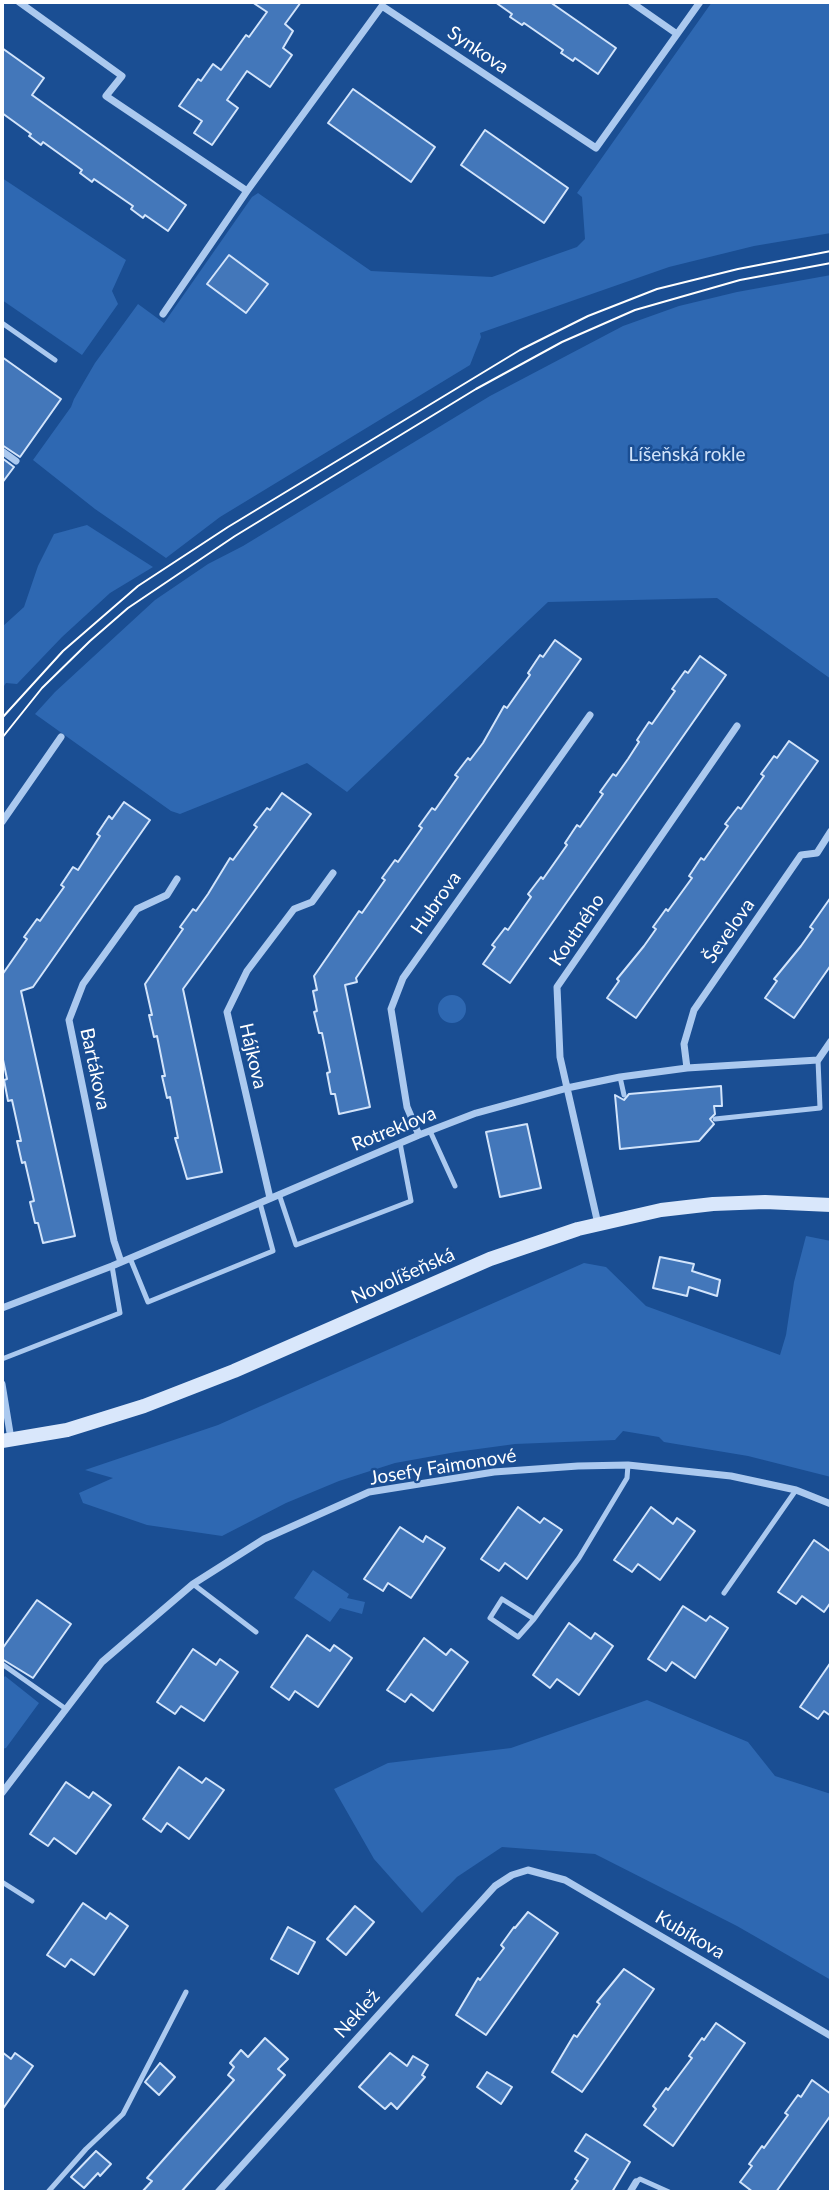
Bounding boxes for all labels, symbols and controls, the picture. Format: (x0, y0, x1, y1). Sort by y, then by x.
street label: Synkova (443, 21, 513, 79)
park label: Líšeňská rokle (628, 444, 746, 466)
street label: Hubrova (406, 867, 466, 939)
street label: Koutného (545, 890, 609, 970)
street label: Ševelova (699, 894, 759, 968)
street label: Hájkova (234, 1021, 272, 1091)
street label: Bartákova (75, 1026, 115, 1112)
street label: Rotreklova (348, 1102, 440, 1156)
street label: Novolíšeňská (348, 1243, 458, 1309)
street label: Josefy Faimonové (368, 1444, 518, 1490)
street label: Kubíkova (651, 1906, 729, 1964)
street label: Neklež (329, 1985, 385, 2043)

